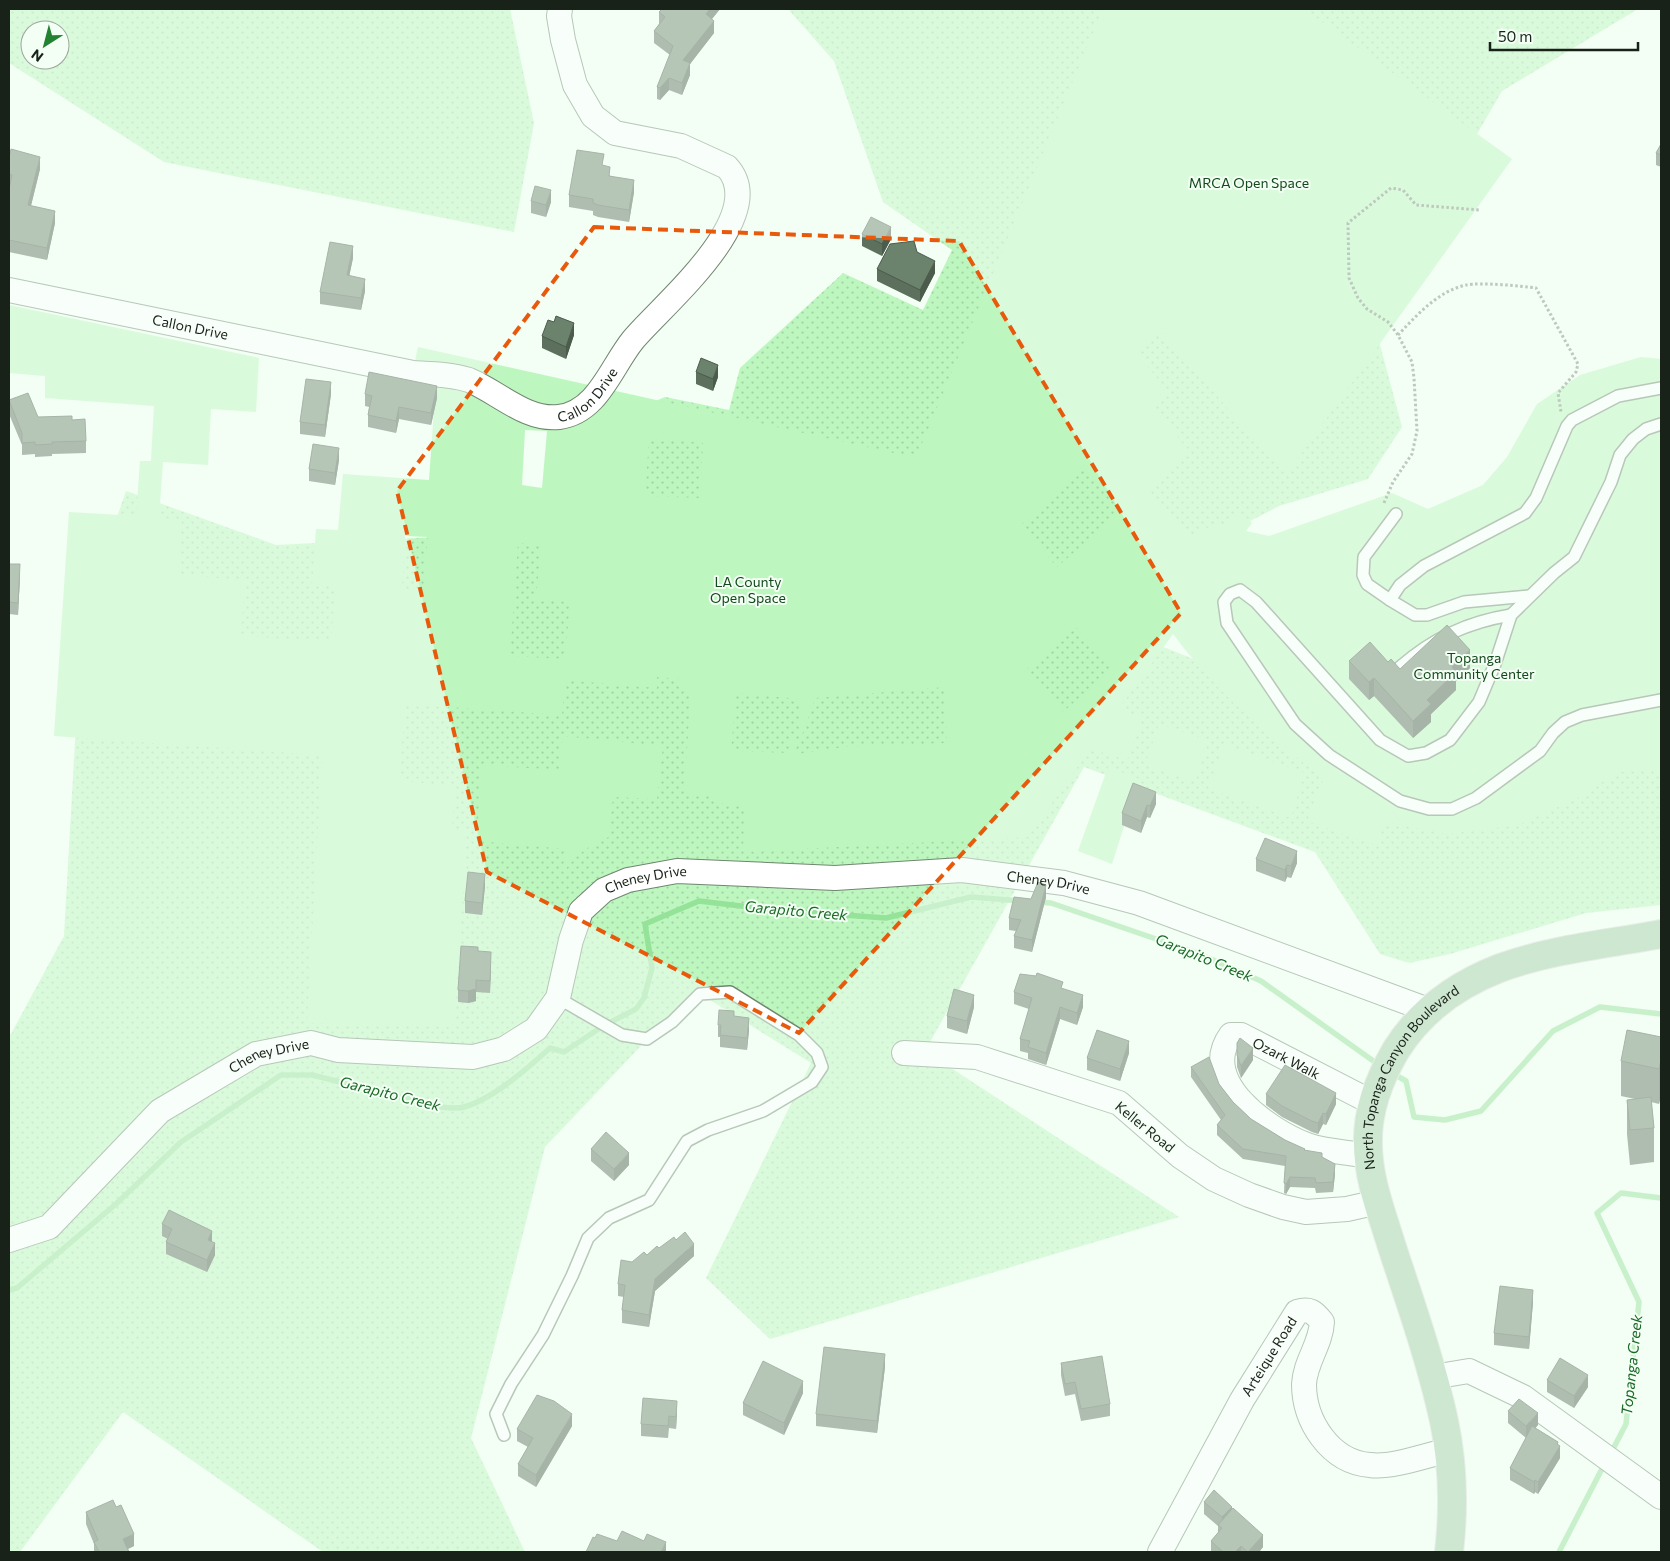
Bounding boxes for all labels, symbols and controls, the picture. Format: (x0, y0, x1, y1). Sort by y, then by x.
north arrow (20, 20, 70, 70)
scale bar (1490, 20, 1638, 52)
text: 50 m (1498, 27, 1532, 45)
text: N (28, 46, 46, 66)
park label: MRCA Open Space (1189, 174, 1309, 191)
street label: Callon Drive (151, 311, 230, 343)
street label: Callon Drive (556, 364, 621, 425)
park label: LA County Open Space (710, 573, 786, 606)
park label: Topanga Community Center (1413, 649, 1535, 682)
street label: Cheney Drive (602, 862, 687, 897)
street label: Cheney Drive (1006, 867, 1092, 898)
water label: Garapito Creek (744, 897, 849, 924)
water label: Garapito Creek (1153, 929, 1256, 985)
street label: North Topanga Canyon Boulevard (1359, 981, 1462, 1171)
street label: Ozark Walk (1250, 1033, 1324, 1082)
street label: Cheney Drive (225, 1035, 310, 1076)
water label: Garapito Creek (338, 1072, 443, 1114)
street label: Keller Road (1112, 1097, 1179, 1156)
street label: Arteique Road (1238, 1313, 1300, 1399)
water label: Topanga Creek (1617, 1313, 1645, 1416)

